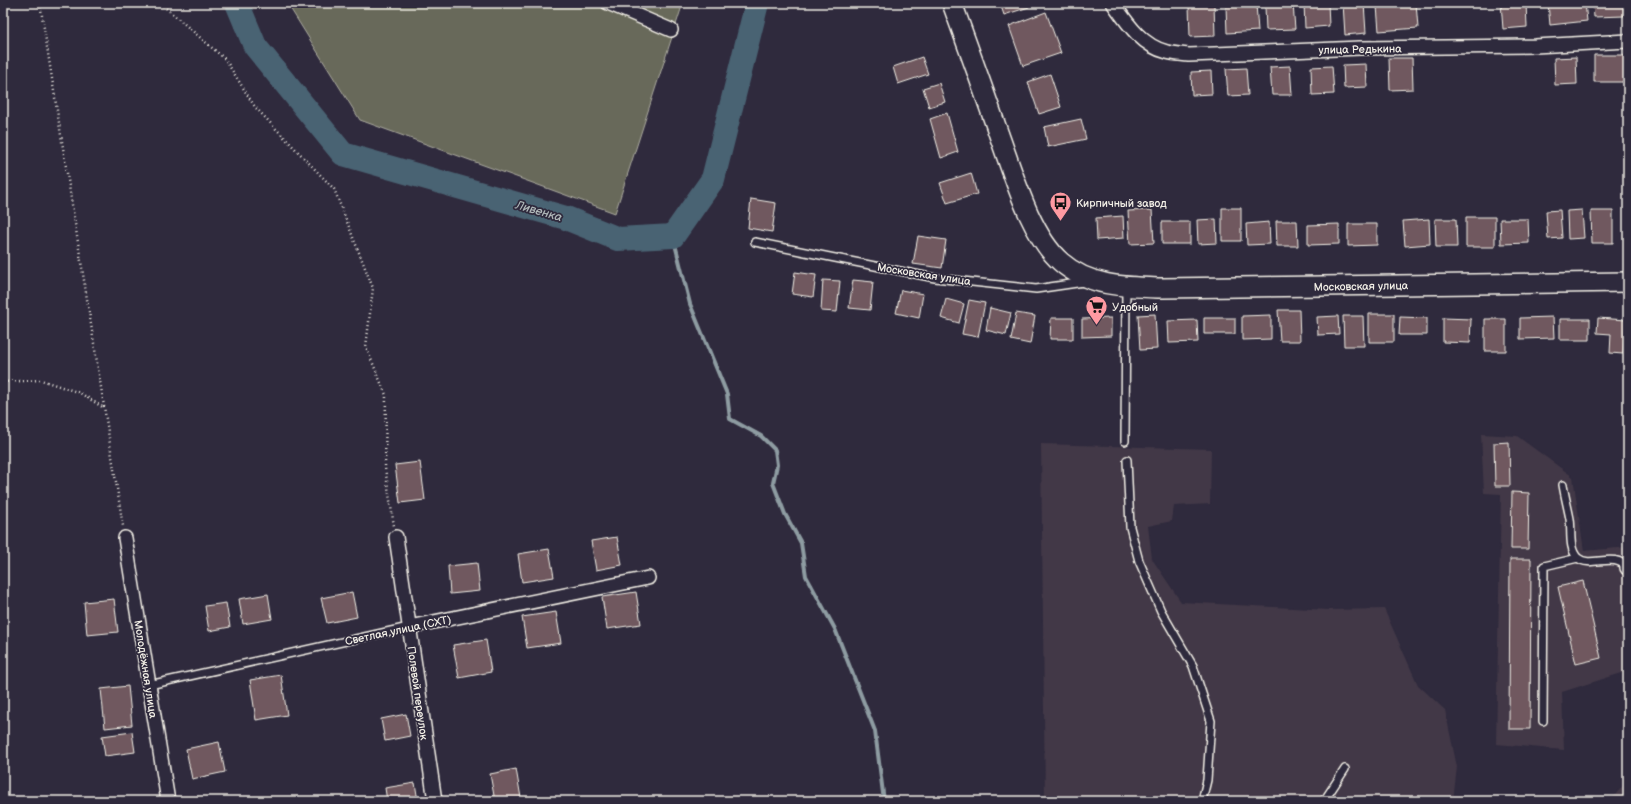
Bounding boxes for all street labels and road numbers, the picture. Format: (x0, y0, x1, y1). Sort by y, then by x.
street label: улица Редькина (1318, 42, 1402, 57)
street label: Московская улица (876, 261, 972, 288)
street label: Московская улица (1314, 279, 1409, 294)
street label: Светлая улица (СХТ) (344, 613, 452, 648)
street label: Молодёжная улица (131, 619, 160, 720)
street label: Полевой переулок (404, 645, 431, 741)

